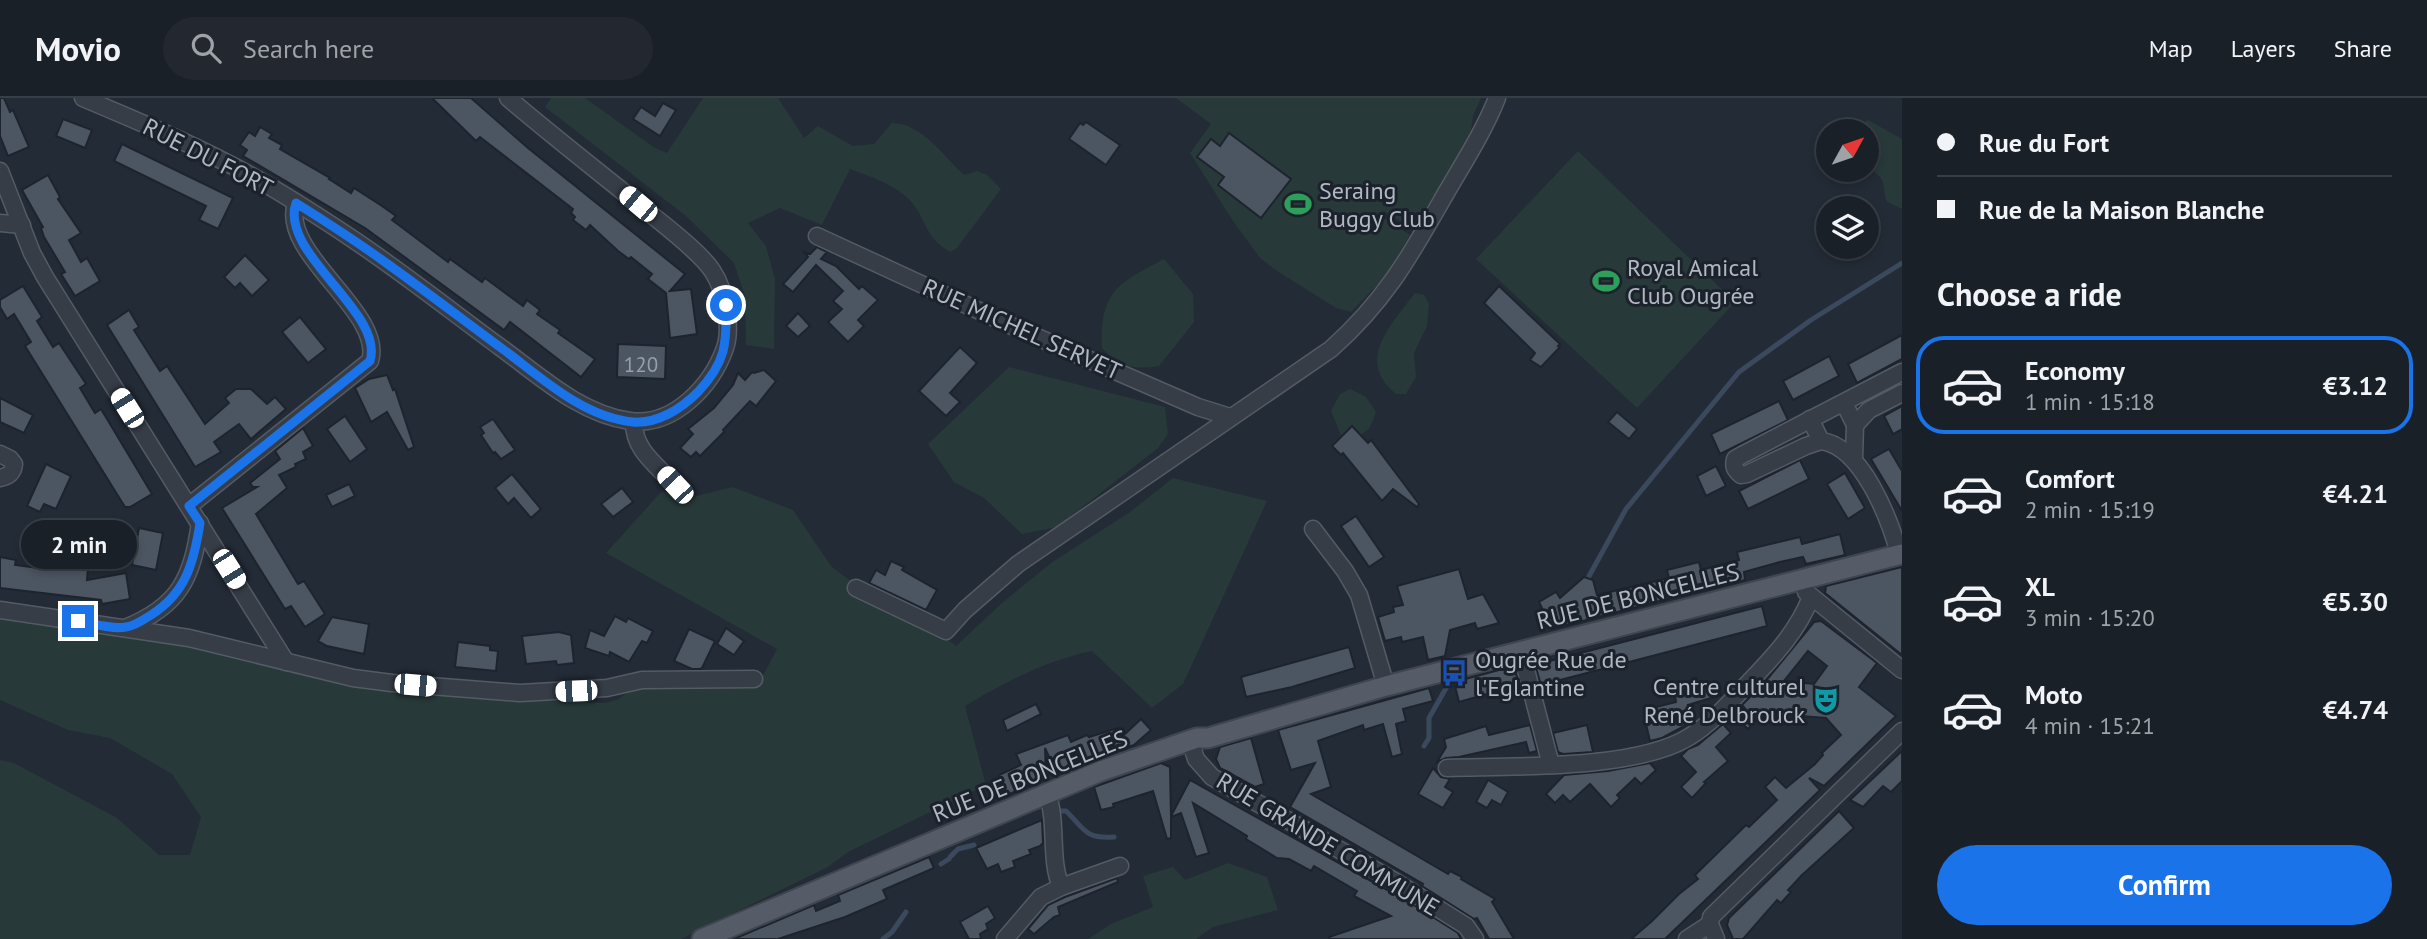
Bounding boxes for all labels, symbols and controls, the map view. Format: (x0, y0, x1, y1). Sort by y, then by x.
search box (163, 17, 653, 80)
text: Movio (35, 27, 121, 70)
icon: search (187, 29, 225, 67)
text: Search here (243, 32, 374, 65)
text: Map (2149, 33, 2193, 64)
text: Layers (2231, 33, 2296, 64)
text: Share (2334, 33, 2392, 64)
street label: RUE DU FORT (138, 111, 278, 203)
north arrow (1816, 119, 1880, 182)
map controls (1816, 119, 1879, 259)
text: Rue du Fort (1979, 126, 2109, 159)
place label: Seraing Buggy Club (1319, 175, 1435, 234)
car (616, 182, 661, 226)
sports icon: Seraing Buggy Club (1283, 189, 1313, 219)
text: Rue de la Maison Blanche (1979, 193, 2264, 226)
button: layers (1816, 196, 1879, 259)
place label: Royal Amical Club Ougrée (1627, 252, 1758, 311)
sports icon: Royal Amical Club Ougrée (1591, 266, 1621, 296)
street label: RUE MICHEL SERVET (918, 271, 1126, 387)
text: Choose a ride (1937, 273, 2122, 315)
route start (710, 289, 742, 321)
house number: 120 (624, 351, 658, 378)
icon: car (1941, 354, 2004, 417)
text: Economy (2025, 354, 2125, 387)
text: €3.12 (2323, 369, 2388, 402)
car (107, 385, 148, 431)
text: 1 min · 15:18 (2025, 387, 2155, 416)
car (653, 462, 698, 508)
icon: car (1941, 462, 2004, 525)
text: Comfort (2025, 462, 2115, 495)
text: €4.21 (2323, 477, 2388, 510)
text: 2 min · 15:19 (2025, 495, 2155, 524)
callout: 2 min (20, 519, 136, 568)
text: 2 min (51, 530, 107, 559)
car (209, 546, 250, 592)
street label: RUE DE BONCELLES (1533, 556, 1743, 636)
icon: car (1941, 570, 2004, 633)
text: XL (2025, 570, 2055, 603)
text: €5.30 (2323, 585, 2388, 618)
text: 3 min · 15:20 (2025, 603, 2155, 632)
route end (62, 605, 94, 637)
place label: Ougrée Rue de l'Eglantine (1475, 644, 1627, 703)
bus stop icon: Ougrée Rue de l'Eglantine (1439, 658, 1469, 688)
place label: Centre culturel René Delbrouck (1644, 671, 1806, 730)
car (394, 673, 437, 697)
icon: car (1941, 678, 2004, 741)
text: Moto (2025, 678, 2083, 711)
car (555, 680, 598, 702)
theatre icon: Centre culturel René Delbrouck (1811, 685, 1841, 715)
text: €4.74 (2323, 693, 2388, 726)
text: 4 min · 15:21 (2025, 711, 2155, 740)
street label: RUE DE BONCELLES (928, 723, 1132, 829)
street label: RUE GRANDE COMMUNE (1211, 765, 1445, 923)
button: Confirm (1937, 845, 2392, 925)

